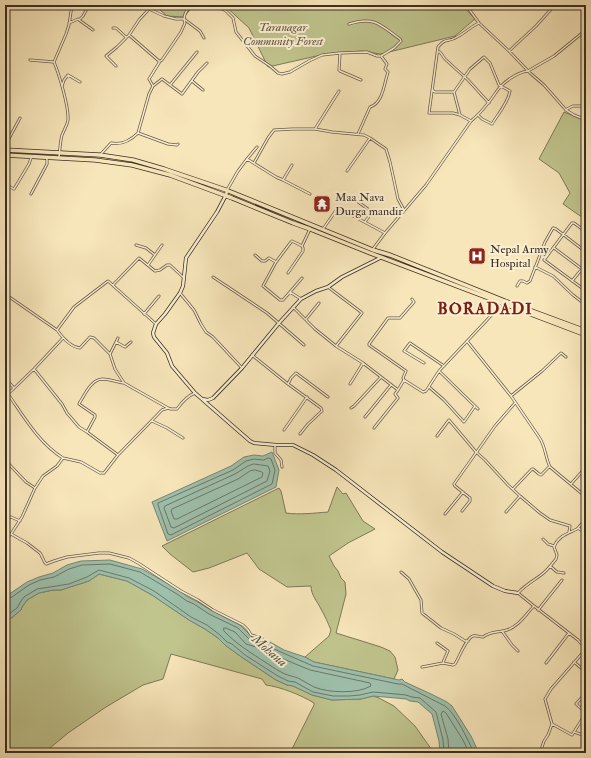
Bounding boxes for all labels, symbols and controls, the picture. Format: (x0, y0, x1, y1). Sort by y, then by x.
park label: Taranagar Community Forest (243, 20, 324, 49)
place label: Maa Nava Durga mandir (335, 190, 403, 219)
temple icon: Maa Nava Durga mandir (312, 194, 332, 214)
place label: Nepal Army Hospital (490, 242, 549, 271)
hospital icon: Nepal Army Hospital (467, 246, 487, 266)
district label: BORADADI (437, 299, 533, 319)
water label: Mohana (248, 631, 290, 670)

